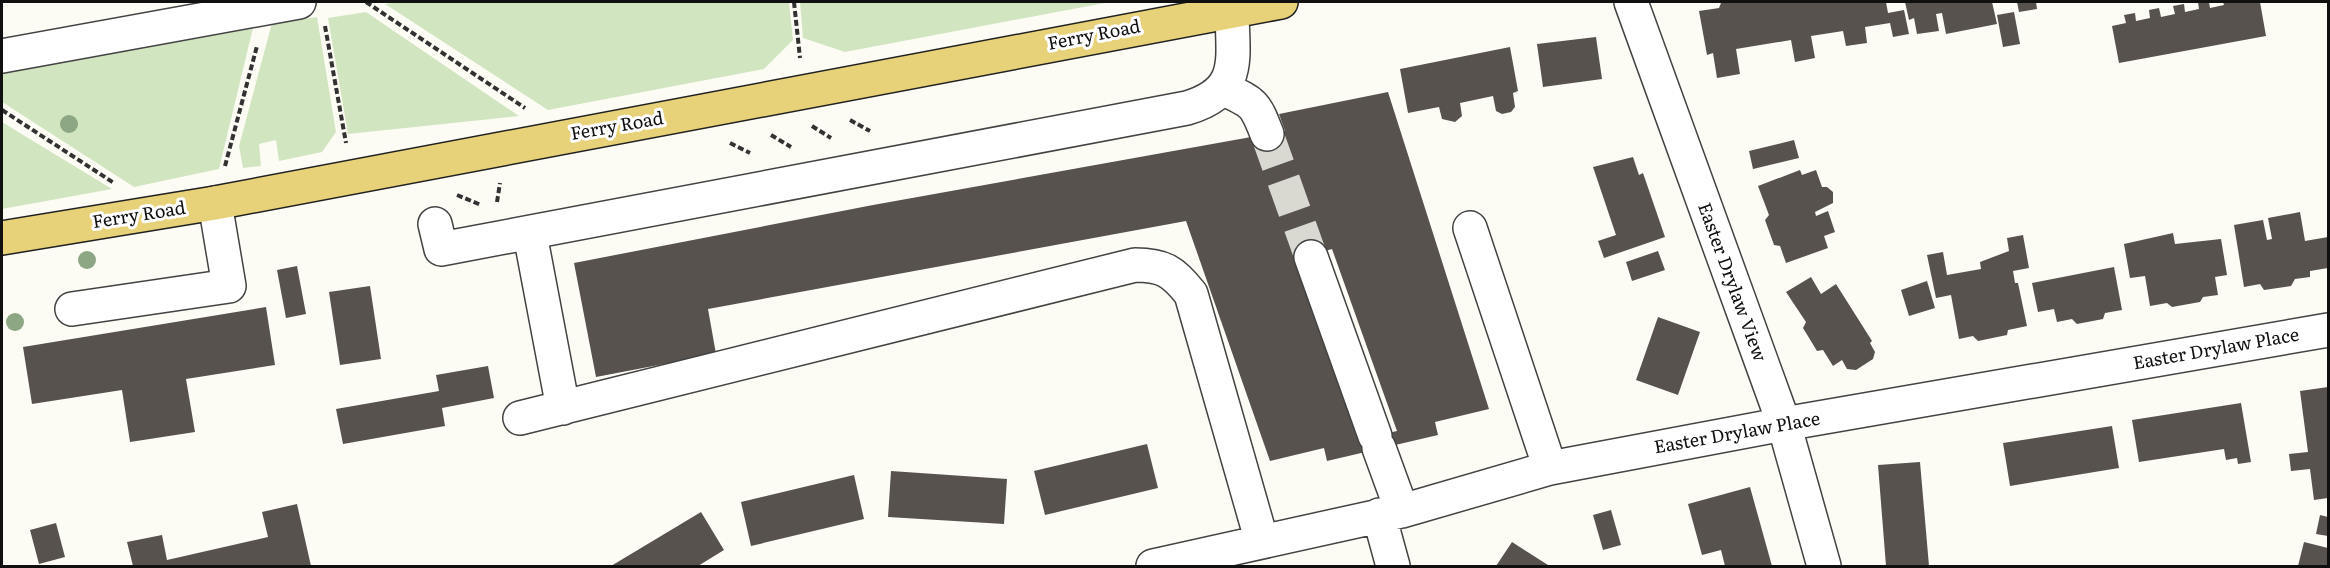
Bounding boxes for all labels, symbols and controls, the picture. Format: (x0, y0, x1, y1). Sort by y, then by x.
street label: Ferry Road (1045, 11, 1143, 56)
street label: Ferry Road (568, 103, 665, 146)
street label: Ferry Road (90, 193, 187, 234)
street label: Easter Drylaw View (1692, 198, 1775, 365)
street label: Easter Drylaw Place (2130, 320, 2301, 375)
street label: Easter Drylaw Place (1651, 404, 1822, 459)

